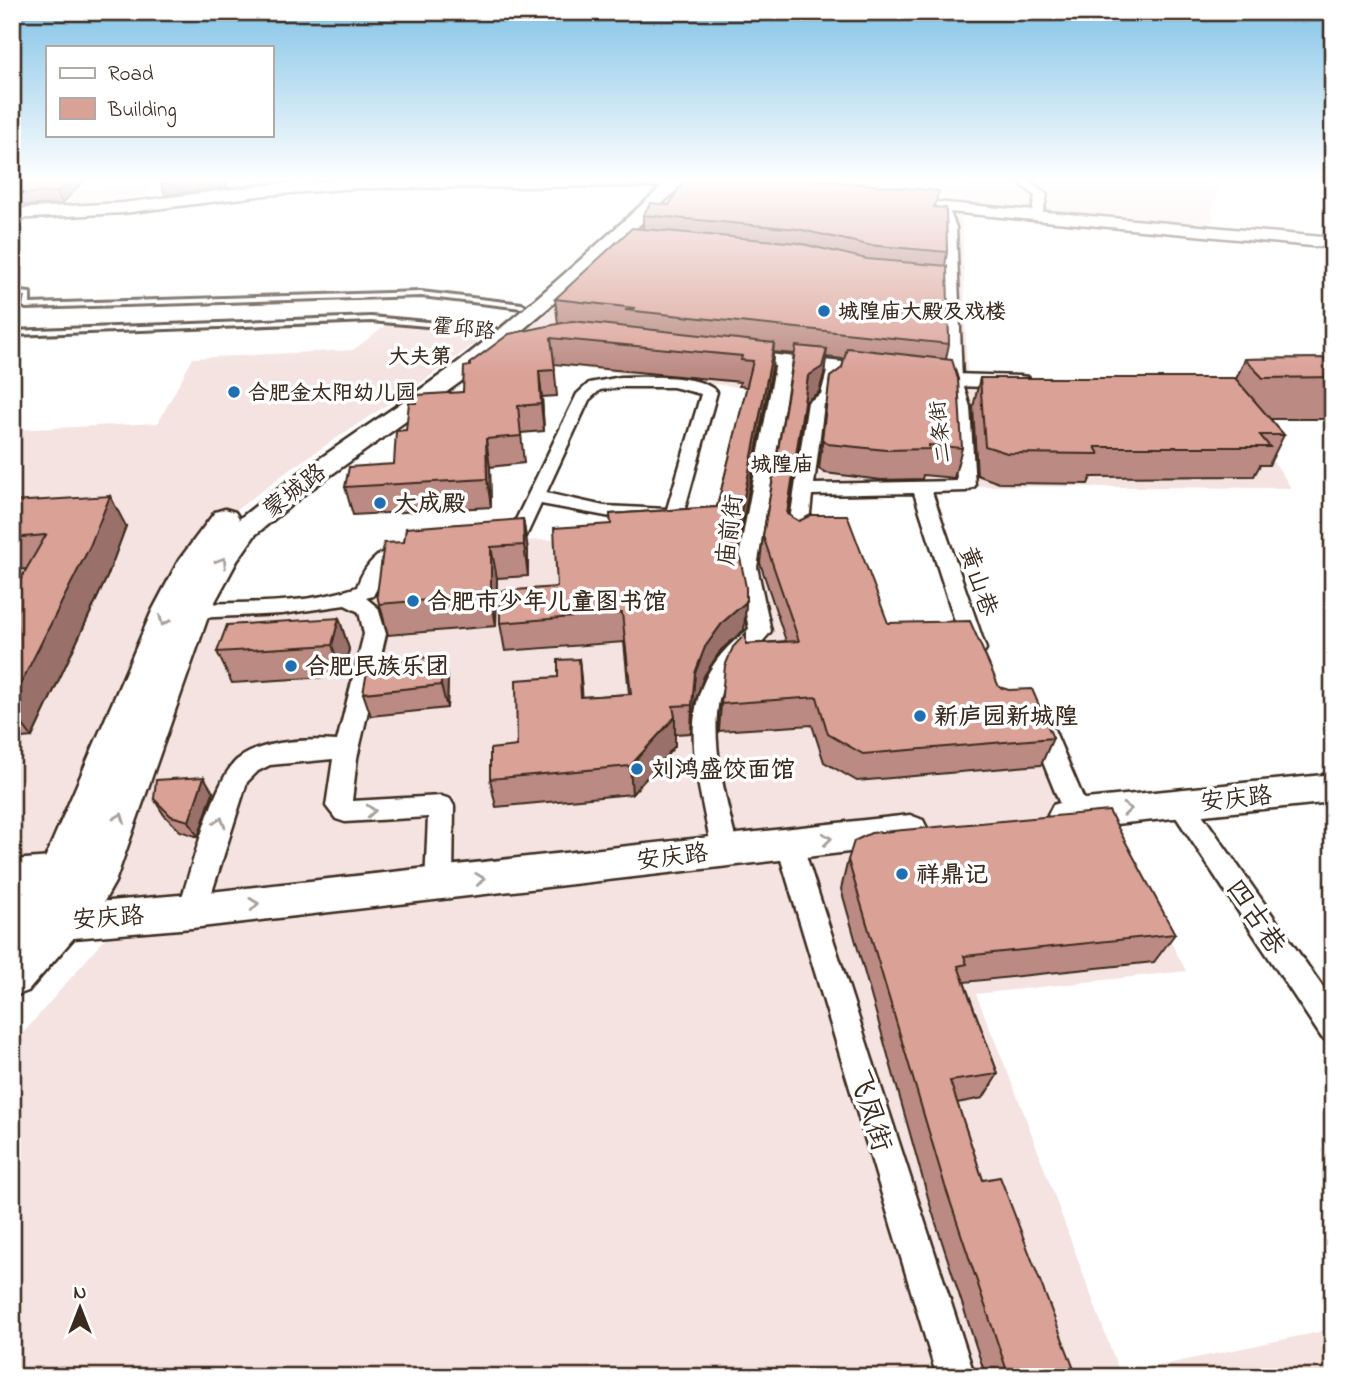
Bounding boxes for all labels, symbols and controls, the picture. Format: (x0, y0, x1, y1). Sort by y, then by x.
legend (46, 46, 273, 136)
text: Road (108, 60, 154, 90)
text: Building (107, 96, 177, 128)
place label: 城隍庙大殿及戏楼 (838, 298, 1006, 328)
marker: 城隍庙大殿及戏楼 (816, 303, 832, 319)
street label: 霍邱路 (431, 312, 497, 348)
district label: 大夫第 (389, 343, 452, 373)
place label: 合肥金太阳幼儿园 (248, 379, 416, 409)
marker: 合肥金太阳幼儿园 (226, 384, 242, 400)
street label: 二条街 (924, 399, 960, 465)
district label: 城隍庙 (751, 451, 814, 481)
street label: 蒙城路 (256, 456, 335, 528)
place label: 大成殿 (394, 488, 466, 523)
street label: 庙前街 (710, 492, 753, 568)
marker: 大成殿 (372, 495, 388, 511)
street label: 黄山巷 (948, 542, 1005, 622)
one-way arrow (213, 557, 226, 570)
place label: 合肥市少年儿童图书馆 (427, 586, 667, 621)
marker: 合肥市少年儿童图书馆 (405, 593, 421, 609)
one-way arrow (158, 614, 172, 626)
place label: 合肥民族乐团 (305, 651, 449, 686)
marker: 合肥民族乐团 (283, 658, 299, 674)
place label: 新庐园新城隍 (934, 701, 1078, 736)
marker: 新庐园新城隍 (912, 708, 928, 724)
place label: 刘鸿盛饺面馆 (651, 754, 795, 789)
marker: 刘鸿盛饺面馆 (629, 761, 645, 777)
street label: 安庆路 (1199, 779, 1274, 822)
one-way arrow (1122, 802, 1133, 817)
one-way arrow (365, 804, 376, 819)
one-way arrow (111, 813, 125, 825)
one-way arrow (212, 817, 226, 829)
one-way arrow (822, 831, 833, 846)
street label: 安庆路 (634, 837, 710, 880)
place label: 祥鼎记 (916, 859, 988, 894)
marker: 祥鼎记 (894, 866, 910, 882)
one-way arrow (474, 871, 486, 886)
street label: 四古巷 (1214, 872, 1295, 965)
one-way arrow (248, 897, 259, 912)
street label: 安庆路 (71, 900, 145, 939)
street label: 飞凤街 (837, 1065, 901, 1157)
north arrow (46, 1274, 116, 1344)
text: N (74, 1280, 87, 1307)

